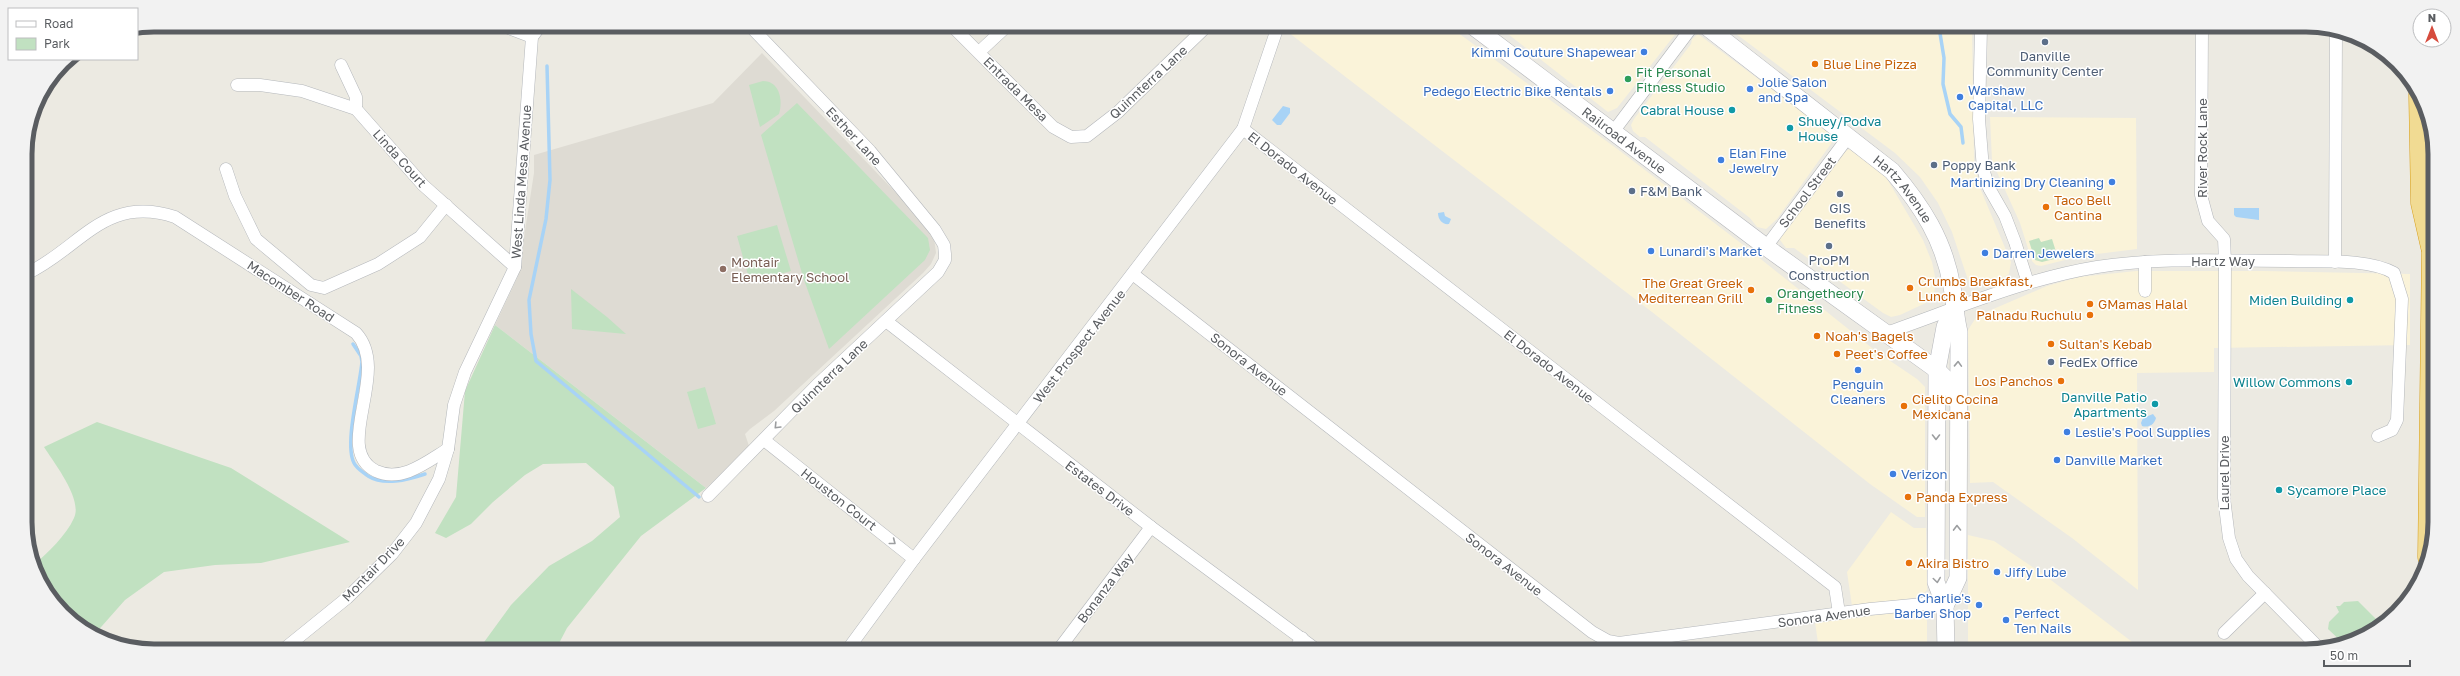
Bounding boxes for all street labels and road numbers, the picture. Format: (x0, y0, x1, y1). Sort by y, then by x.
street label: Quinnterra Lane (1106, 42, 1190, 122)
street label: Entrada Mesa (980, 53, 1052, 125)
street label: River Rock Lane (2194, 98, 2210, 198)
street label: Esther Lane (823, 103, 885, 169)
street label: Railroad Avenue (1579, 103, 1669, 177)
street label: West Linda Mesa Avenue (508, 104, 534, 260)
street label: Linda Court (370, 126, 430, 190)
street label: El Dorado Avenue (1245, 128, 1341, 208)
street label: Hartz Avenue (1870, 152, 1936, 226)
street label: School Street (1775, 153, 1839, 231)
street label: Hartz Way (2191, 253, 2256, 269)
street label: Macomber Road (244, 257, 338, 325)
street label: West Prospect Avenue (1030, 286, 1128, 406)
street label: El Dorado Avenue (1501, 326, 1597, 406)
street label: Sonora Avenue (1207, 329, 1291, 399)
street label: Quinnterra Lane (787, 335, 871, 417)
street label: Laurel Drive (2216, 436, 2232, 510)
street label: Estates Drive (1062, 457, 1138, 519)
street label: Houston Court (798, 464, 880, 534)
street label: Sonora Avenue (1462, 529, 1546, 599)
street label: Montair Drive (338, 533, 408, 605)
street label: Bonanza Way (1074, 549, 1137, 626)
street label: Sonora Avenue (1777, 602, 1871, 630)

